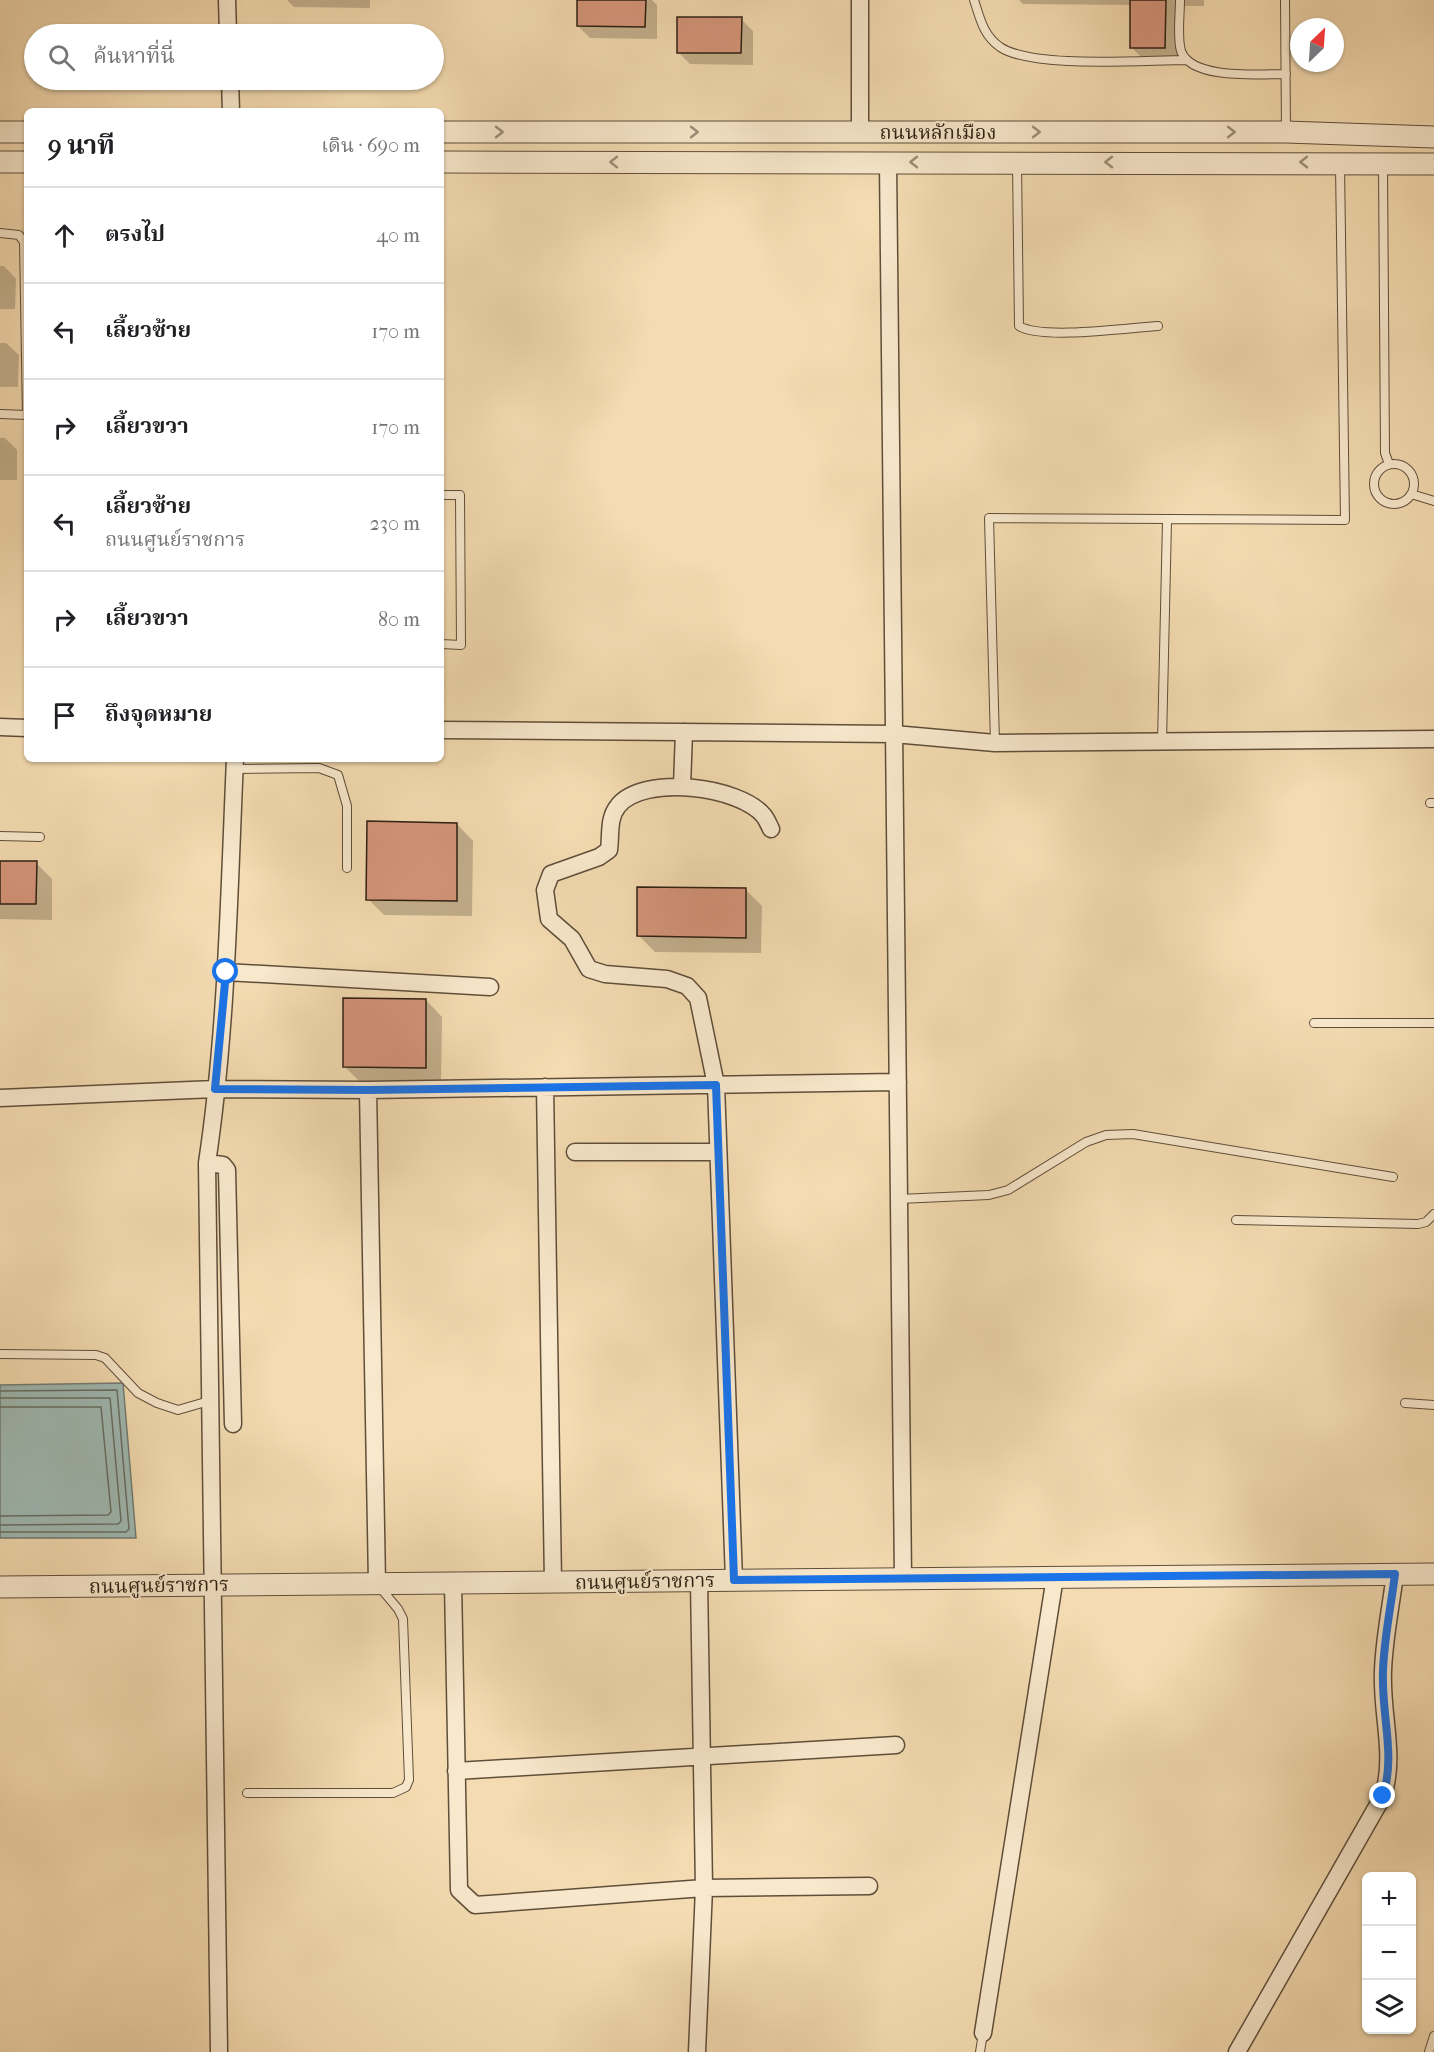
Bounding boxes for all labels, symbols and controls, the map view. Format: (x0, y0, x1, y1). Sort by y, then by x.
north arrow (1290, 18, 1344, 72)
search box (24, 24, 444, 90)
icon: search (45, 41, 78, 74)
text: ค้นหาที่นี่ (93, 43, 175, 69)
street label: ถนนหลักเมือง (880, 121, 996, 144)
one-way arrow (495, 126, 504, 138)
one-way arrow (690, 126, 699, 138)
one-way arrow (1032, 126, 1041, 138)
one-way arrow (1227, 126, 1236, 138)
text: 9 นาที (48, 130, 115, 161)
text: เดิน · 690 m (321, 134, 420, 157)
one-way arrow (609, 156, 618, 168)
one-way arrow (909, 156, 918, 168)
one-way arrow (1104, 156, 1113, 168)
one-way arrow (1299, 156, 1308, 168)
icon: ahead (48, 219, 81, 252)
text: ตรงไป (105, 221, 165, 247)
text: 40 m (376, 224, 420, 247)
icon: left (48, 315, 81, 348)
text: เลี้ยวซ้าย (105, 317, 191, 343)
text: 170 m (371, 320, 420, 343)
icon: right (48, 411, 81, 444)
text: เลี้ยวขวา (105, 413, 189, 439)
text: 170 m (371, 416, 420, 439)
text: เลี้ยวซ้าย (105, 493, 191, 519)
icon: left (48, 507, 81, 540)
text: 230 m (370, 512, 420, 535)
text: ถนนศูนย์ราชการ (105, 528, 245, 551)
icon: right (48, 603, 81, 636)
text: เลี้ยวขวา (105, 605, 189, 631)
text: 80 m (378, 608, 420, 631)
icon: arrive (48, 699, 81, 732)
text: ถึงจุดหมาย (105, 701, 212, 727)
route start (212, 958, 238, 984)
street label: ถนนศูนย์ราชการ (575, 1569, 715, 1595)
street label: ถนนศูนย์ราชการ (89, 1573, 229, 1599)
route end (1369, 1782, 1395, 1808)
map controls (1362, 1872, 1416, 2034)
button: + (1362, 1872, 1416, 1926)
button: − (1362, 1926, 1416, 1980)
button: layers (1362, 1980, 1416, 2034)

